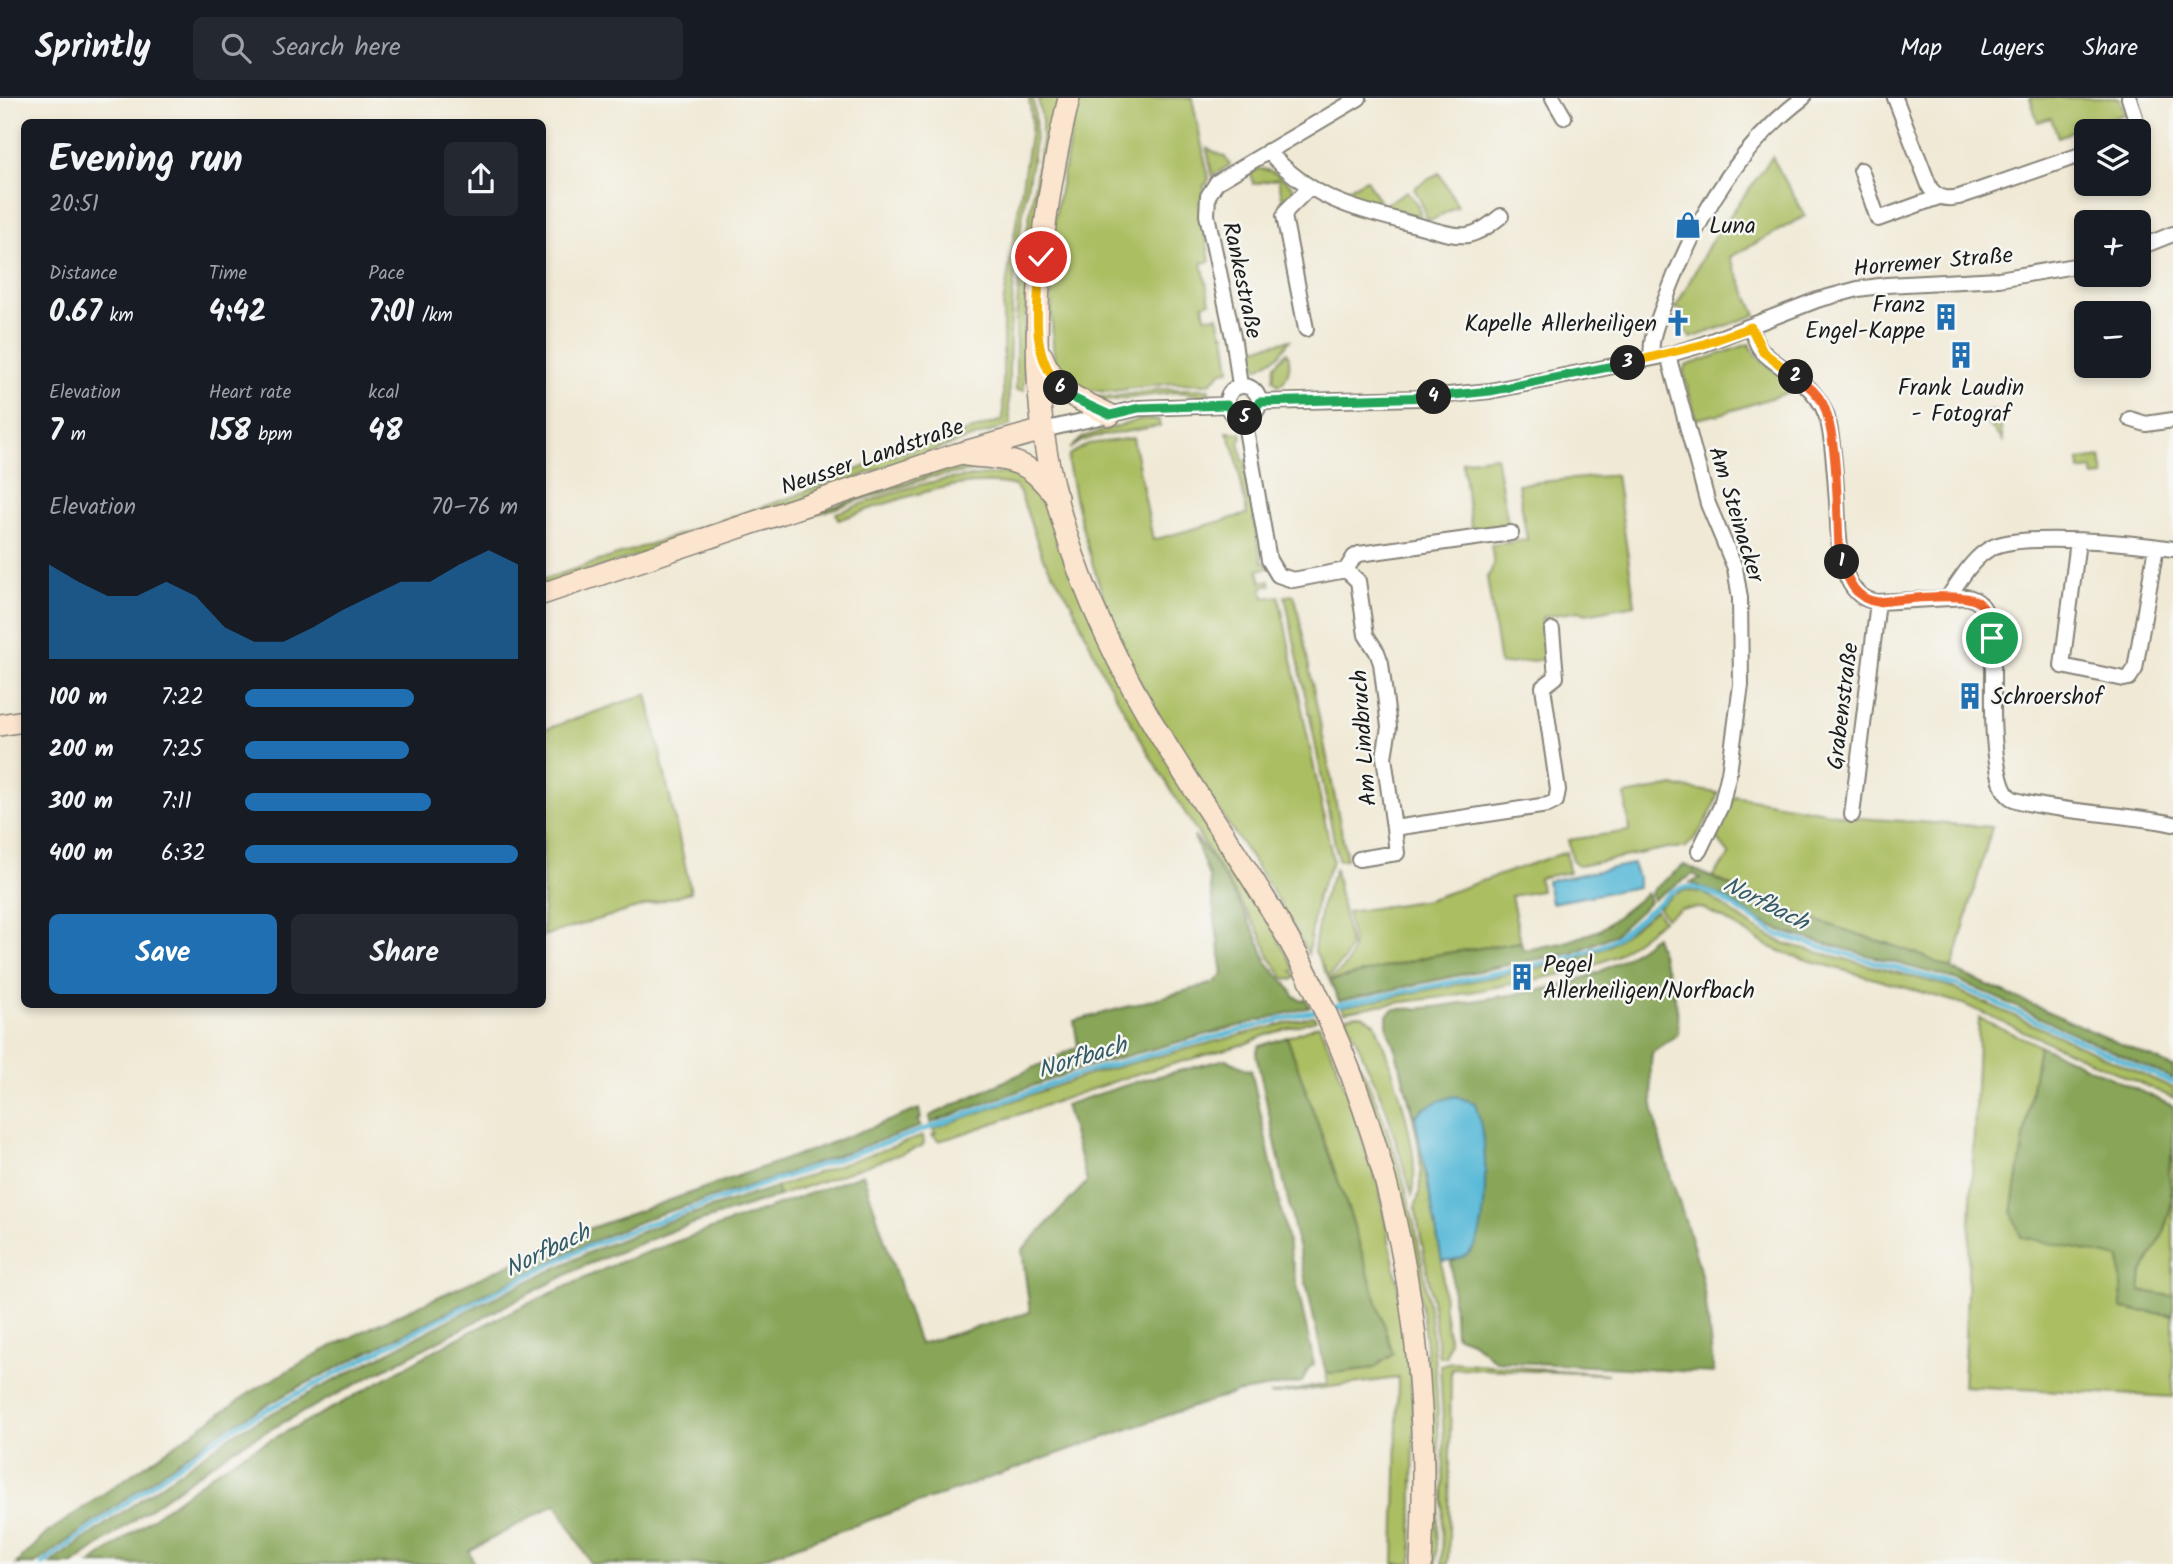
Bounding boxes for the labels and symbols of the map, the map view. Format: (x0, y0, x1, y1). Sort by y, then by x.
place label: Luna (1709, 209, 1756, 245)
shop icon: Luna (1673, 210, 1703, 240)
street label: Rankestraße (1211, 219, 1271, 342)
pin (1011, 227, 1071, 287)
street label: Horremer Straße (1852, 238, 2015, 288)
place label: Franz Engel-Kappe (1805, 288, 1925, 350)
building icon: Franz Engel-Kappe (1931, 302, 1961, 332)
place label: Kapelle Allerheiligen (1464, 307, 1657, 343)
church icon: Kapelle Allerheiligen (1663, 308, 1693, 338)
building icon: Frank Laudin - Fotograf (1946, 340, 1976, 370)
pin: 3 (1610, 345, 1646, 380)
pin: 2 (1778, 360, 1814, 394)
pin: 6 (1044, 370, 1078, 406)
place label: Frank Laudin - Fotograf (1898, 371, 2024, 433)
pin: 4 (1416, 380, 1452, 414)
pin: 5 (1228, 400, 1262, 436)
street label: Neusser Landstraße (776, 410, 969, 506)
street label: Am Steinacker (1697, 442, 1773, 588)
pin: 1 (1825, 545, 1860, 580)
pin (1962, 608, 2022, 668)
street label: Grabenstraße (1818, 641, 1870, 772)
street label: Am Lindbruch (1342, 668, 1388, 807)
place label: Schroershof (1991, 680, 2105, 716)
building icon: Schroershof (1955, 681, 1985, 711)
water label: Norfbach (1716, 866, 1817, 943)
place label: Pegel Allerheiligen/Norfbach (1543, 948, 1755, 1010)
building icon: Pegel Allerheiligen/Norfbach (1507, 962, 1537, 992)
water label: Norfbach (1033, 1026, 1134, 1090)
water label: Norfbach (498, 1213, 599, 1289)

